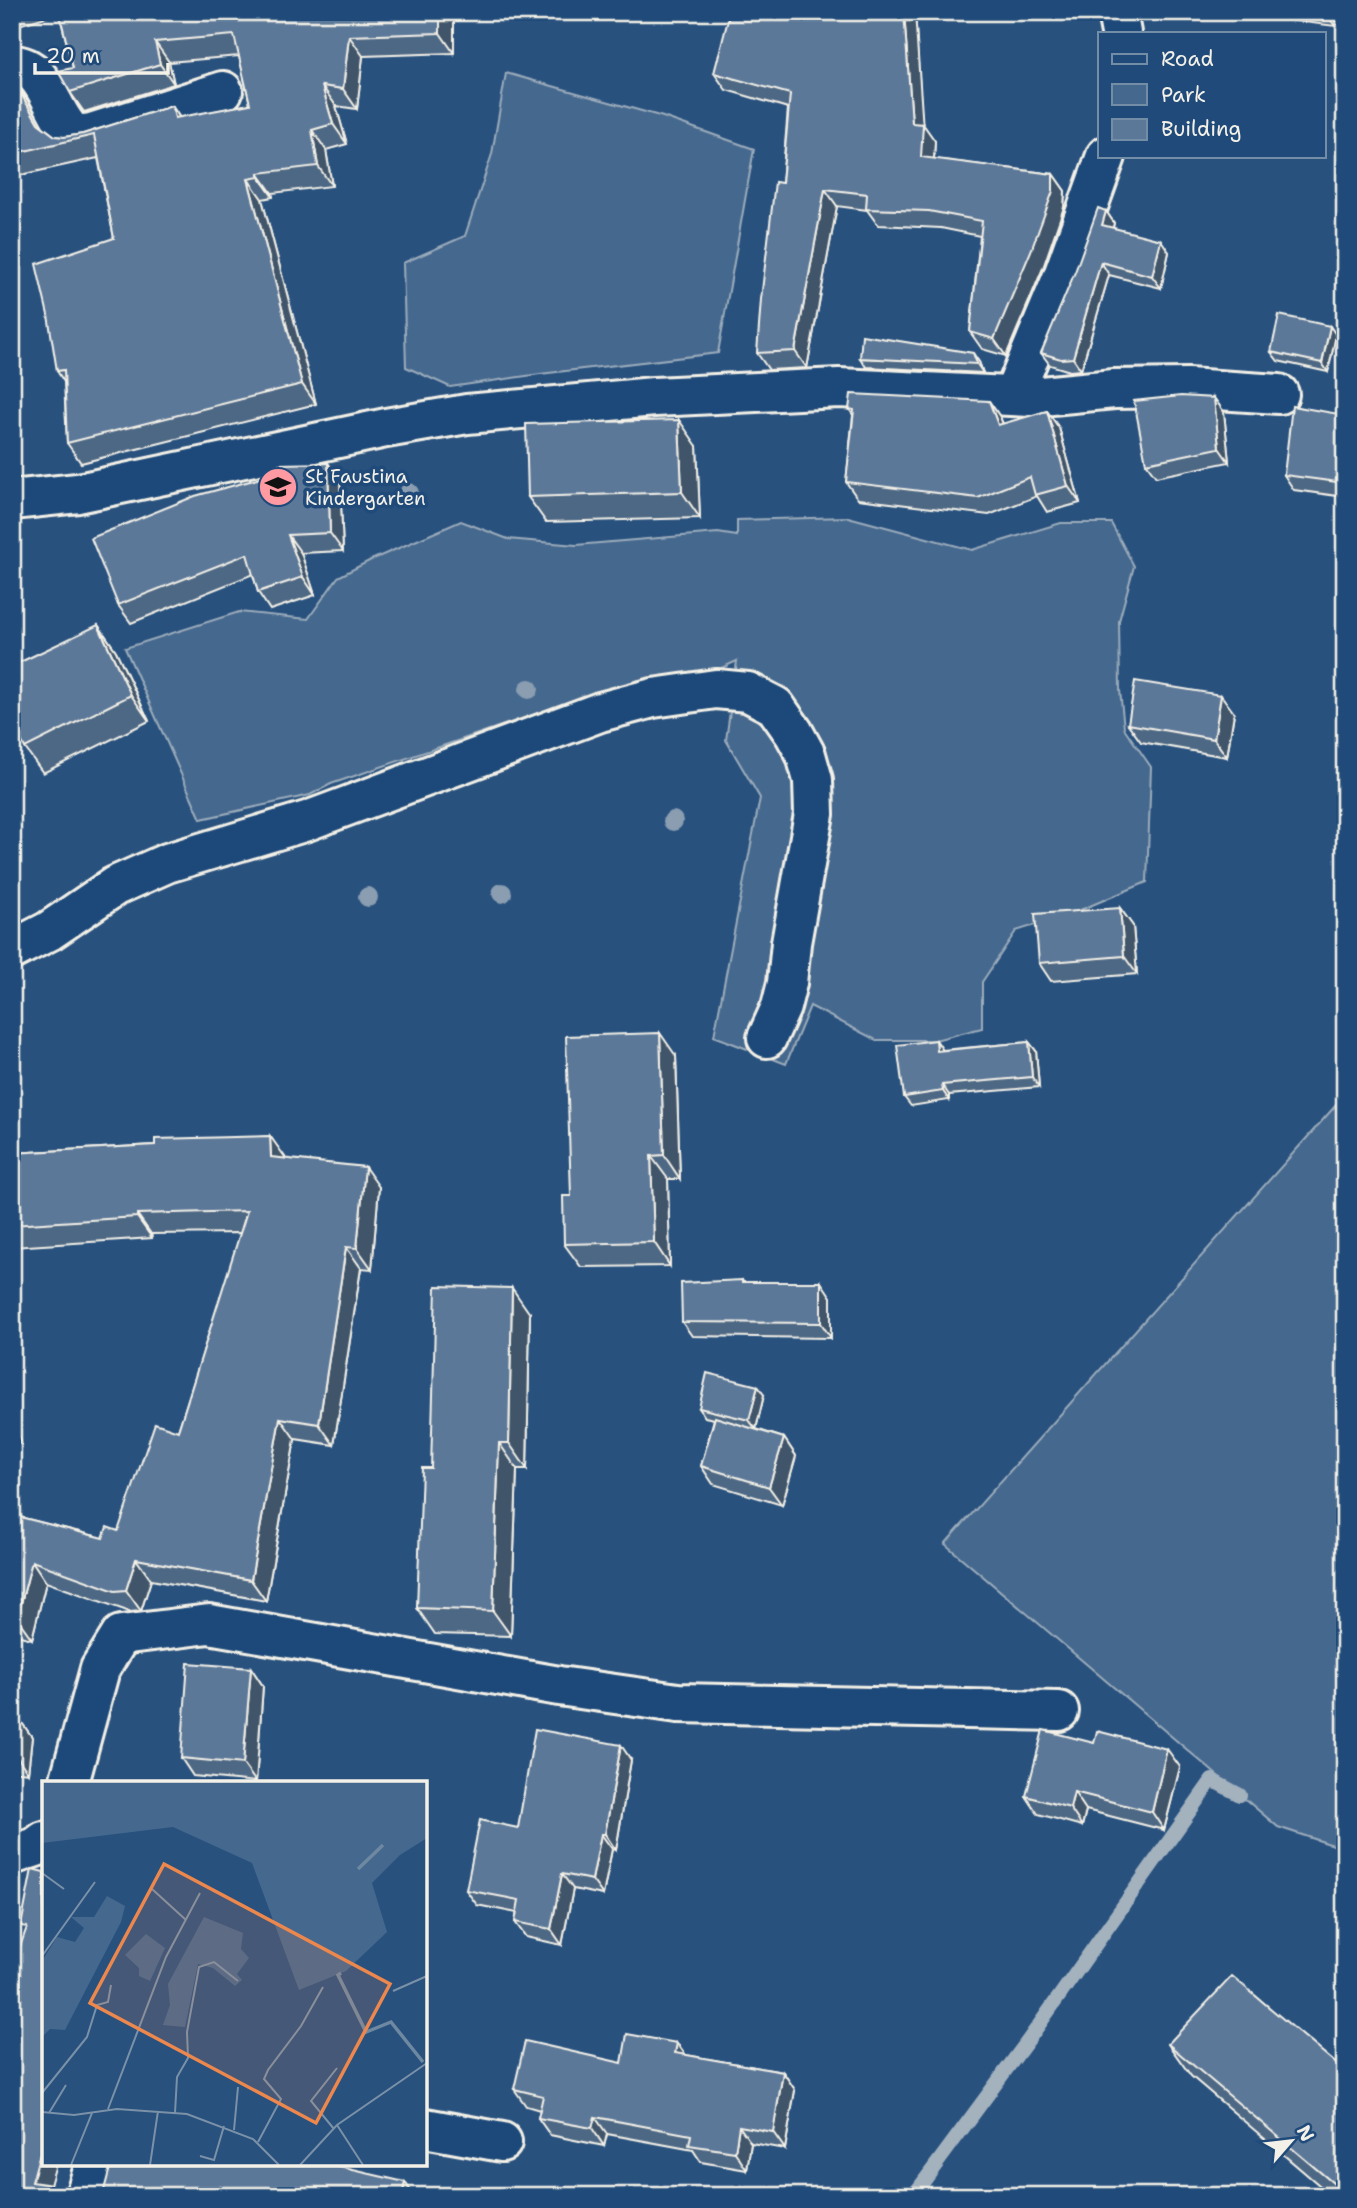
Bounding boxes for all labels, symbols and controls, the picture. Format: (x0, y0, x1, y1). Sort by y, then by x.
scale bar (35, 32, 168, 76)
legend (1098, 32, 1326, 158)
text: 20 m (46, 42, 100, 70)
text: Road (1161, 45, 1214, 73)
text: Park (1161, 81, 1206, 109)
text: Building (1161, 115, 1241, 143)
place label: St Faustina Kindergarten (305, 464, 426, 511)
school or university icon: St Faustina Kindergarten (257, 466, 299, 508)
inset map (42, 1781, 427, 2166)
north arrow (1256, 2106, 1326, 2176)
text: N (1291, 2121, 1320, 2146)

